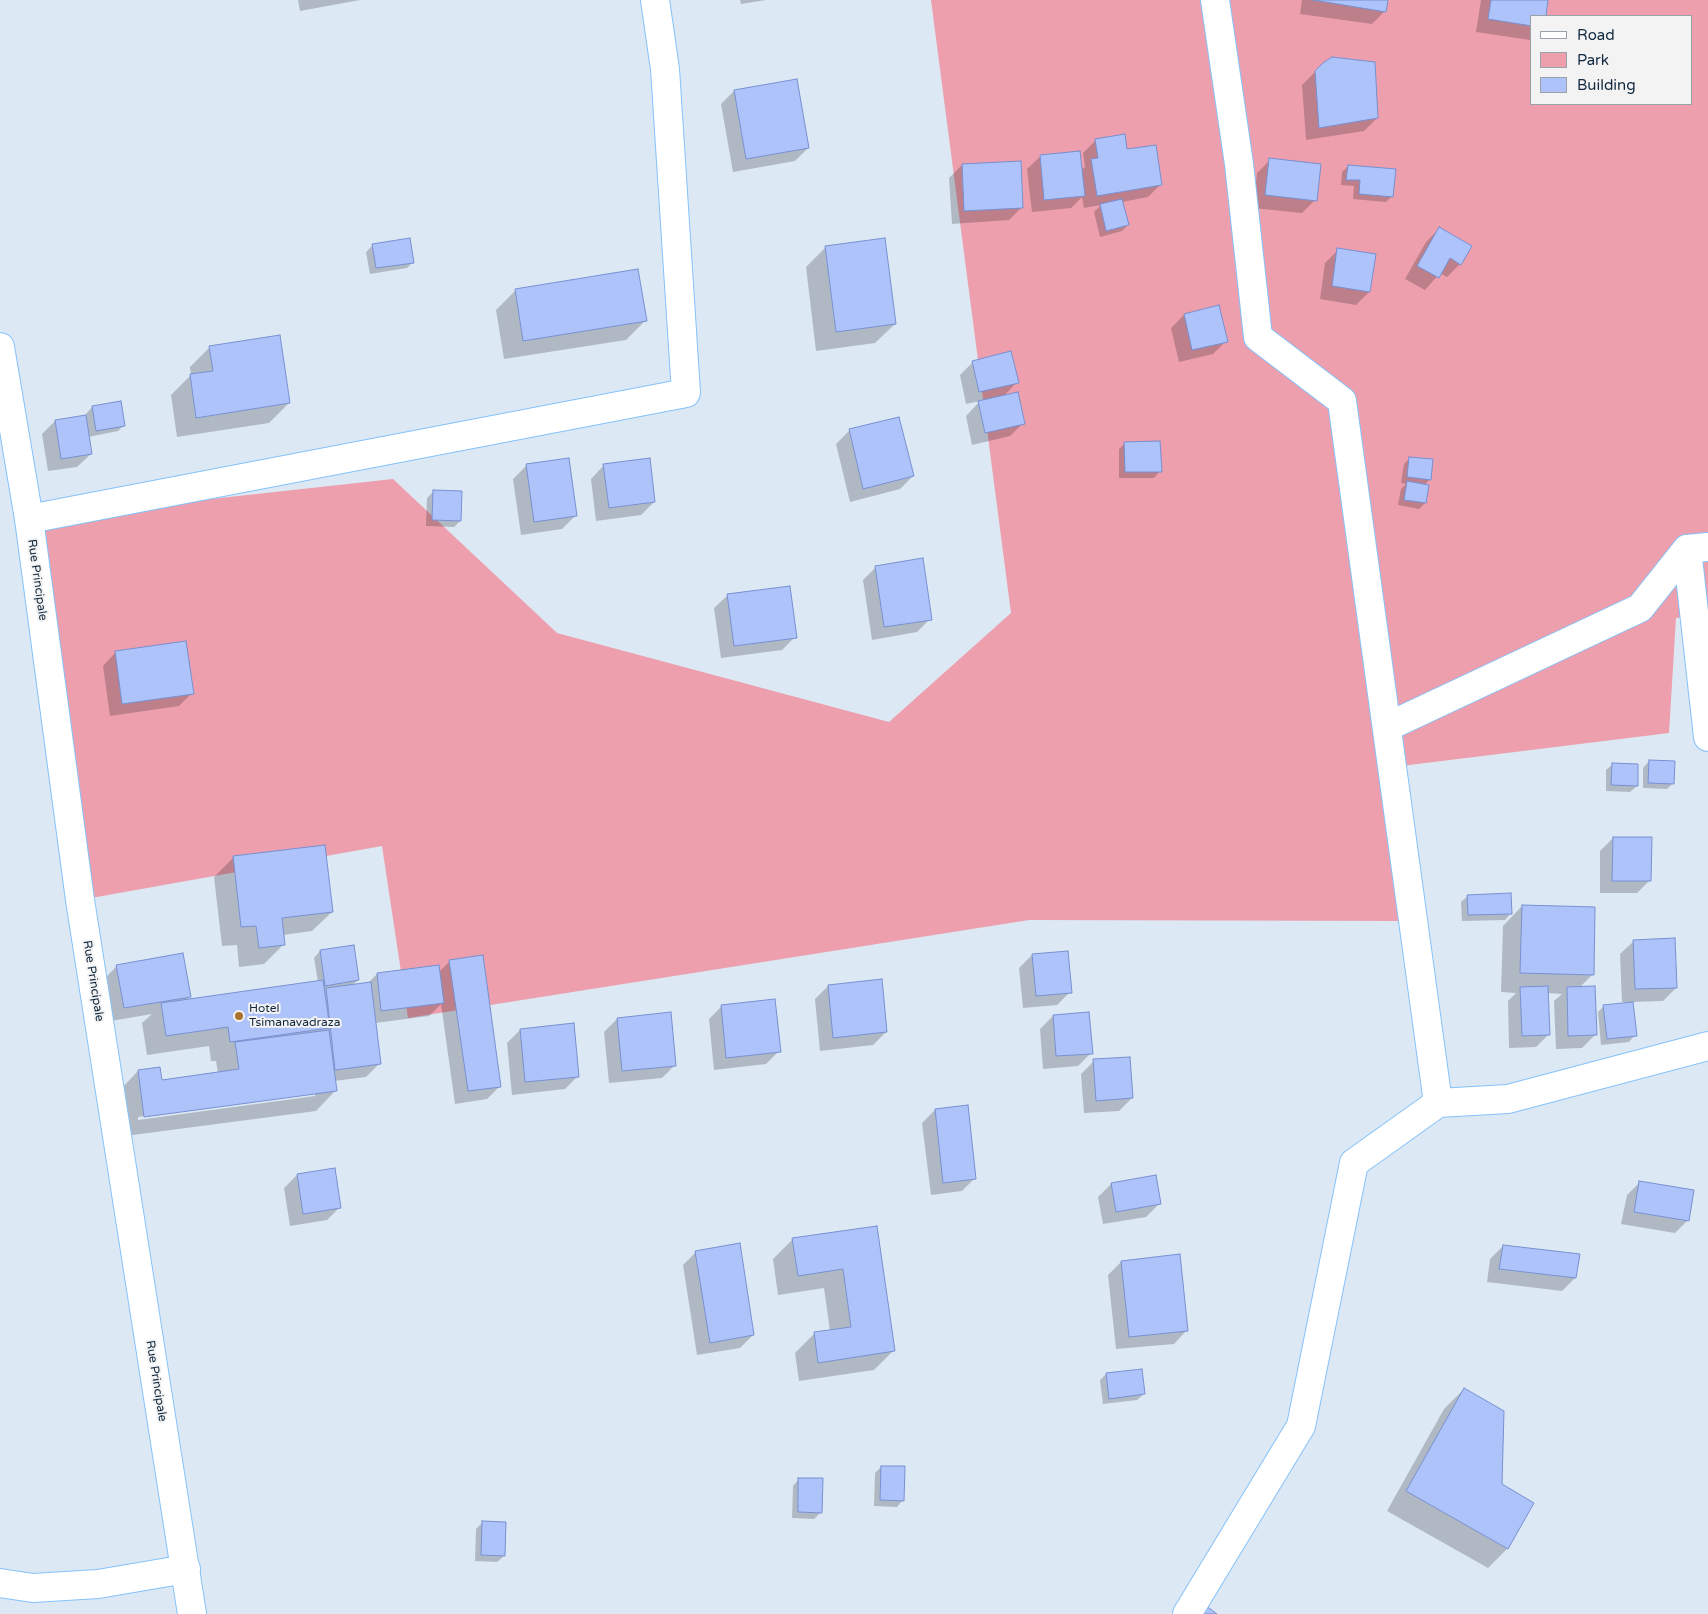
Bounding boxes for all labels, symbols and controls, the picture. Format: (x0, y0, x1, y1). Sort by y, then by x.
legend (1530, 15, 1693, 105)
text: Road (1577, 26, 1615, 44)
text: Park (1577, 51, 1609, 69)
text: Building (1577, 76, 1636, 94)
street label: Rue Principale (24, 538, 50, 622)
street label: Rue Principale (79, 939, 107, 1023)
place label: Hotel Tsimanavadraza (249, 1002, 341, 1030)
marker: Hotel Tsimanavadraza (233, 1010, 245, 1022)
street label: Rue Principale (142, 1339, 170, 1423)

